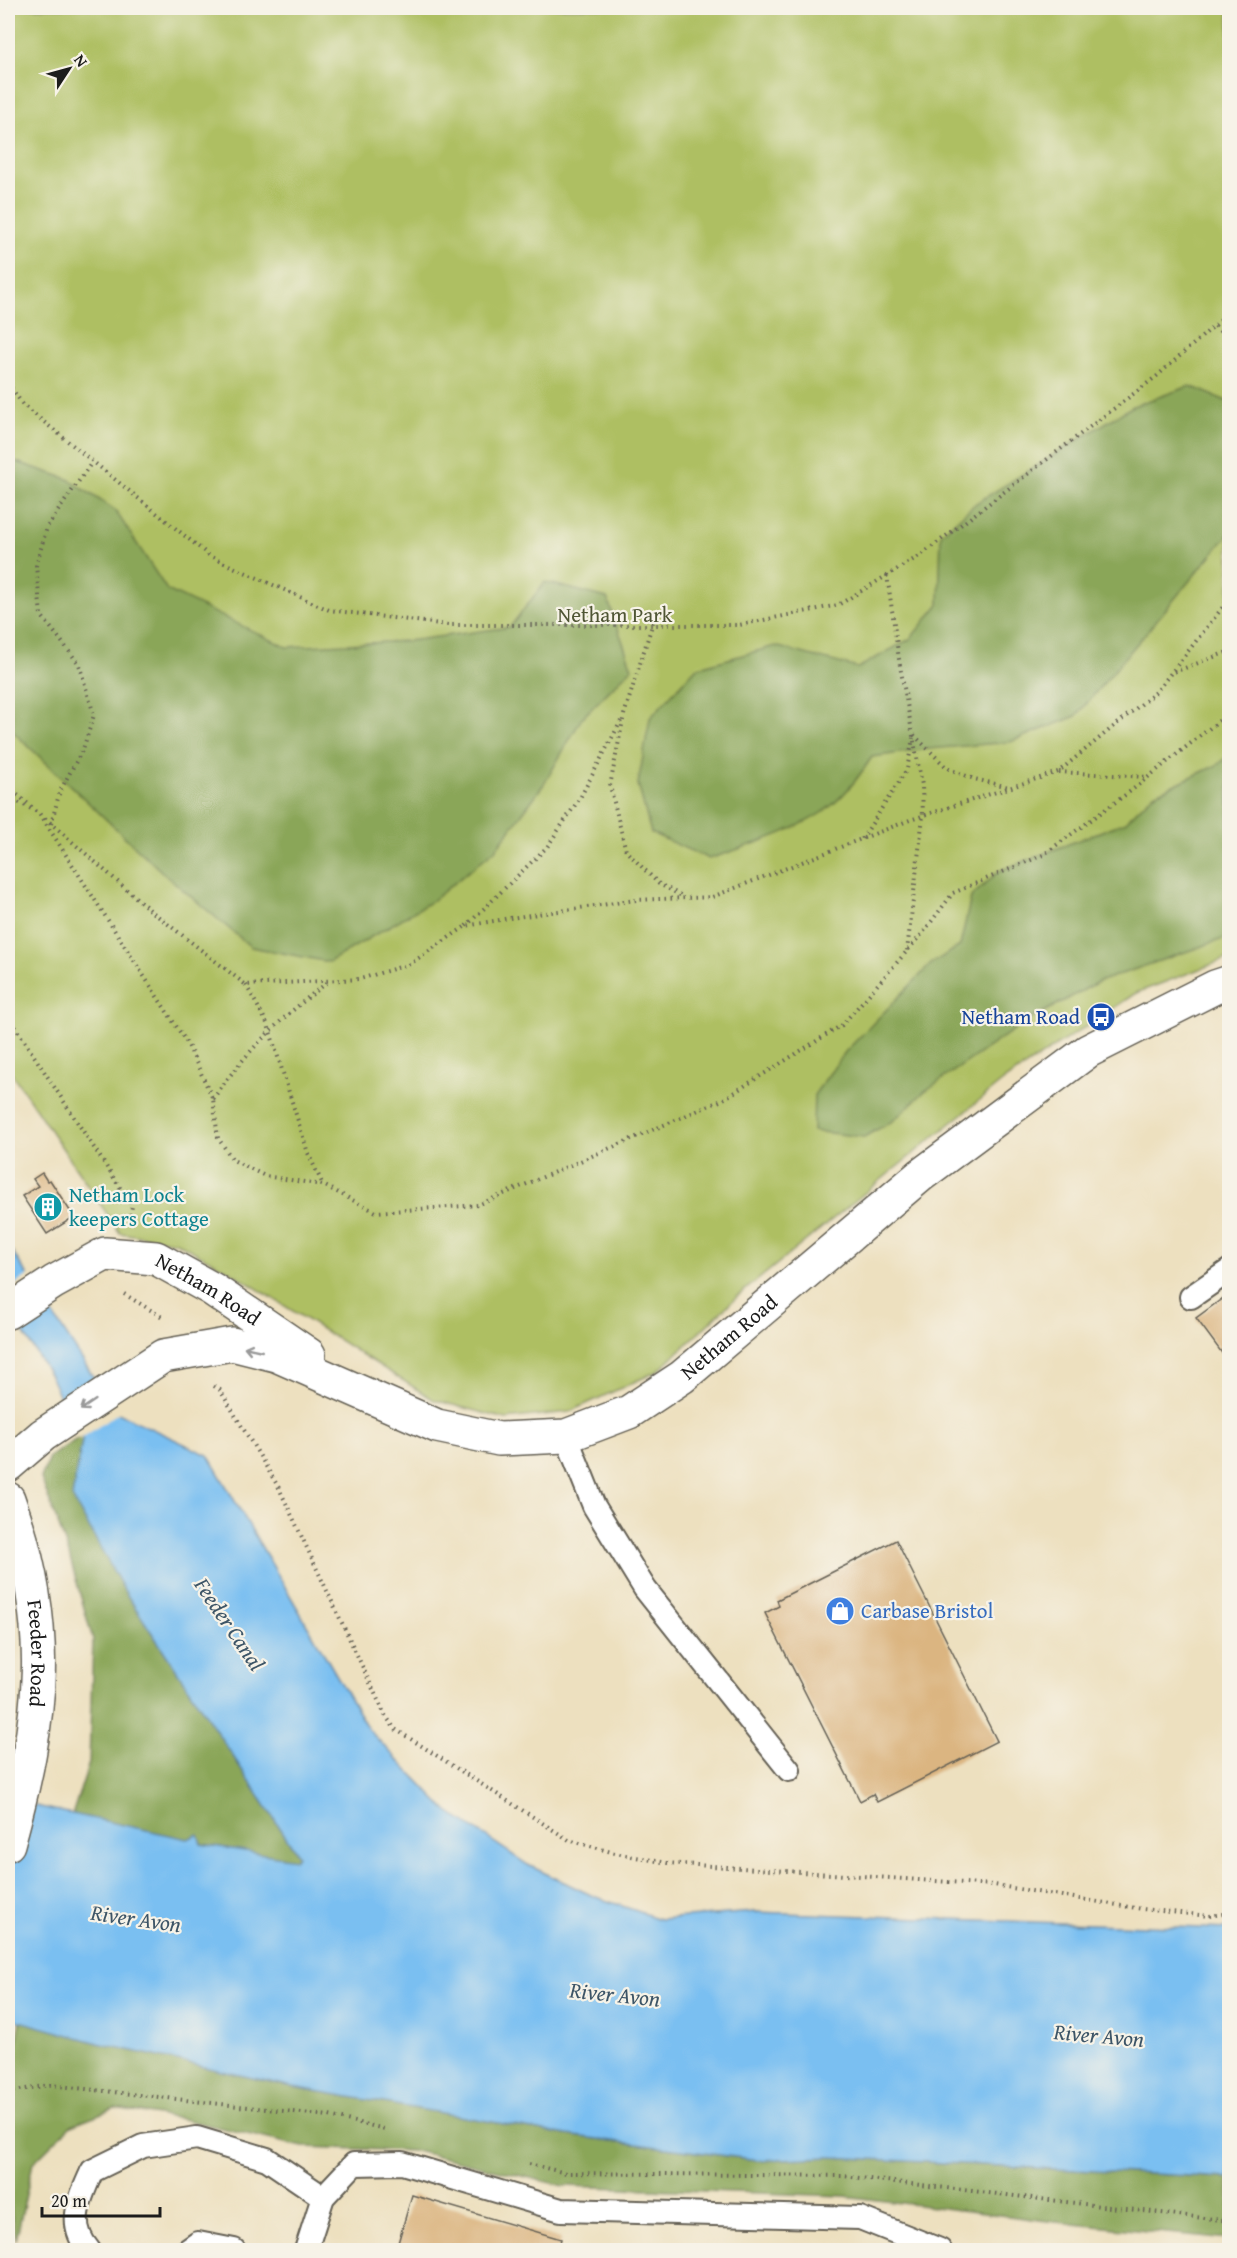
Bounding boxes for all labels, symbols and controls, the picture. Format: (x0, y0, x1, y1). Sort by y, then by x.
north arrow (39, 39, 99, 99)
text: N (68, 49, 94, 72)
park label: Netham Park (557, 599, 673, 630)
place label: Netham Road (962, 1001, 1081, 1032)
bus stop icon: Netham Road (1085, 1001, 1117, 1033)
place label: Netham Lock keepers Cottage (69, 1179, 209, 1234)
building icon: Netham Lock keepers Cottage (32, 1191, 64, 1223)
street label: Netham Road (150, 1245, 268, 1333)
street label: Netham Road (673, 1286, 785, 1387)
one-way arrow (244, 1343, 263, 1355)
one-way arrow (80, 1399, 97, 1411)
water label: Feeder Canal (186, 1570, 273, 1677)
shop icon: Carbase Bristol (824, 1595, 856, 1627)
place label: Carbase Bristol (861, 1595, 994, 1626)
street label: Feeder Road (19, 1598, 55, 1709)
water label: River Avon (88, 1896, 183, 1940)
water label: River Avon (567, 1973, 662, 2015)
water label: River Avon (1051, 2015, 1146, 2055)
scale bar (42, 2180, 160, 2218)
text: 20 m (51, 2187, 87, 2214)

